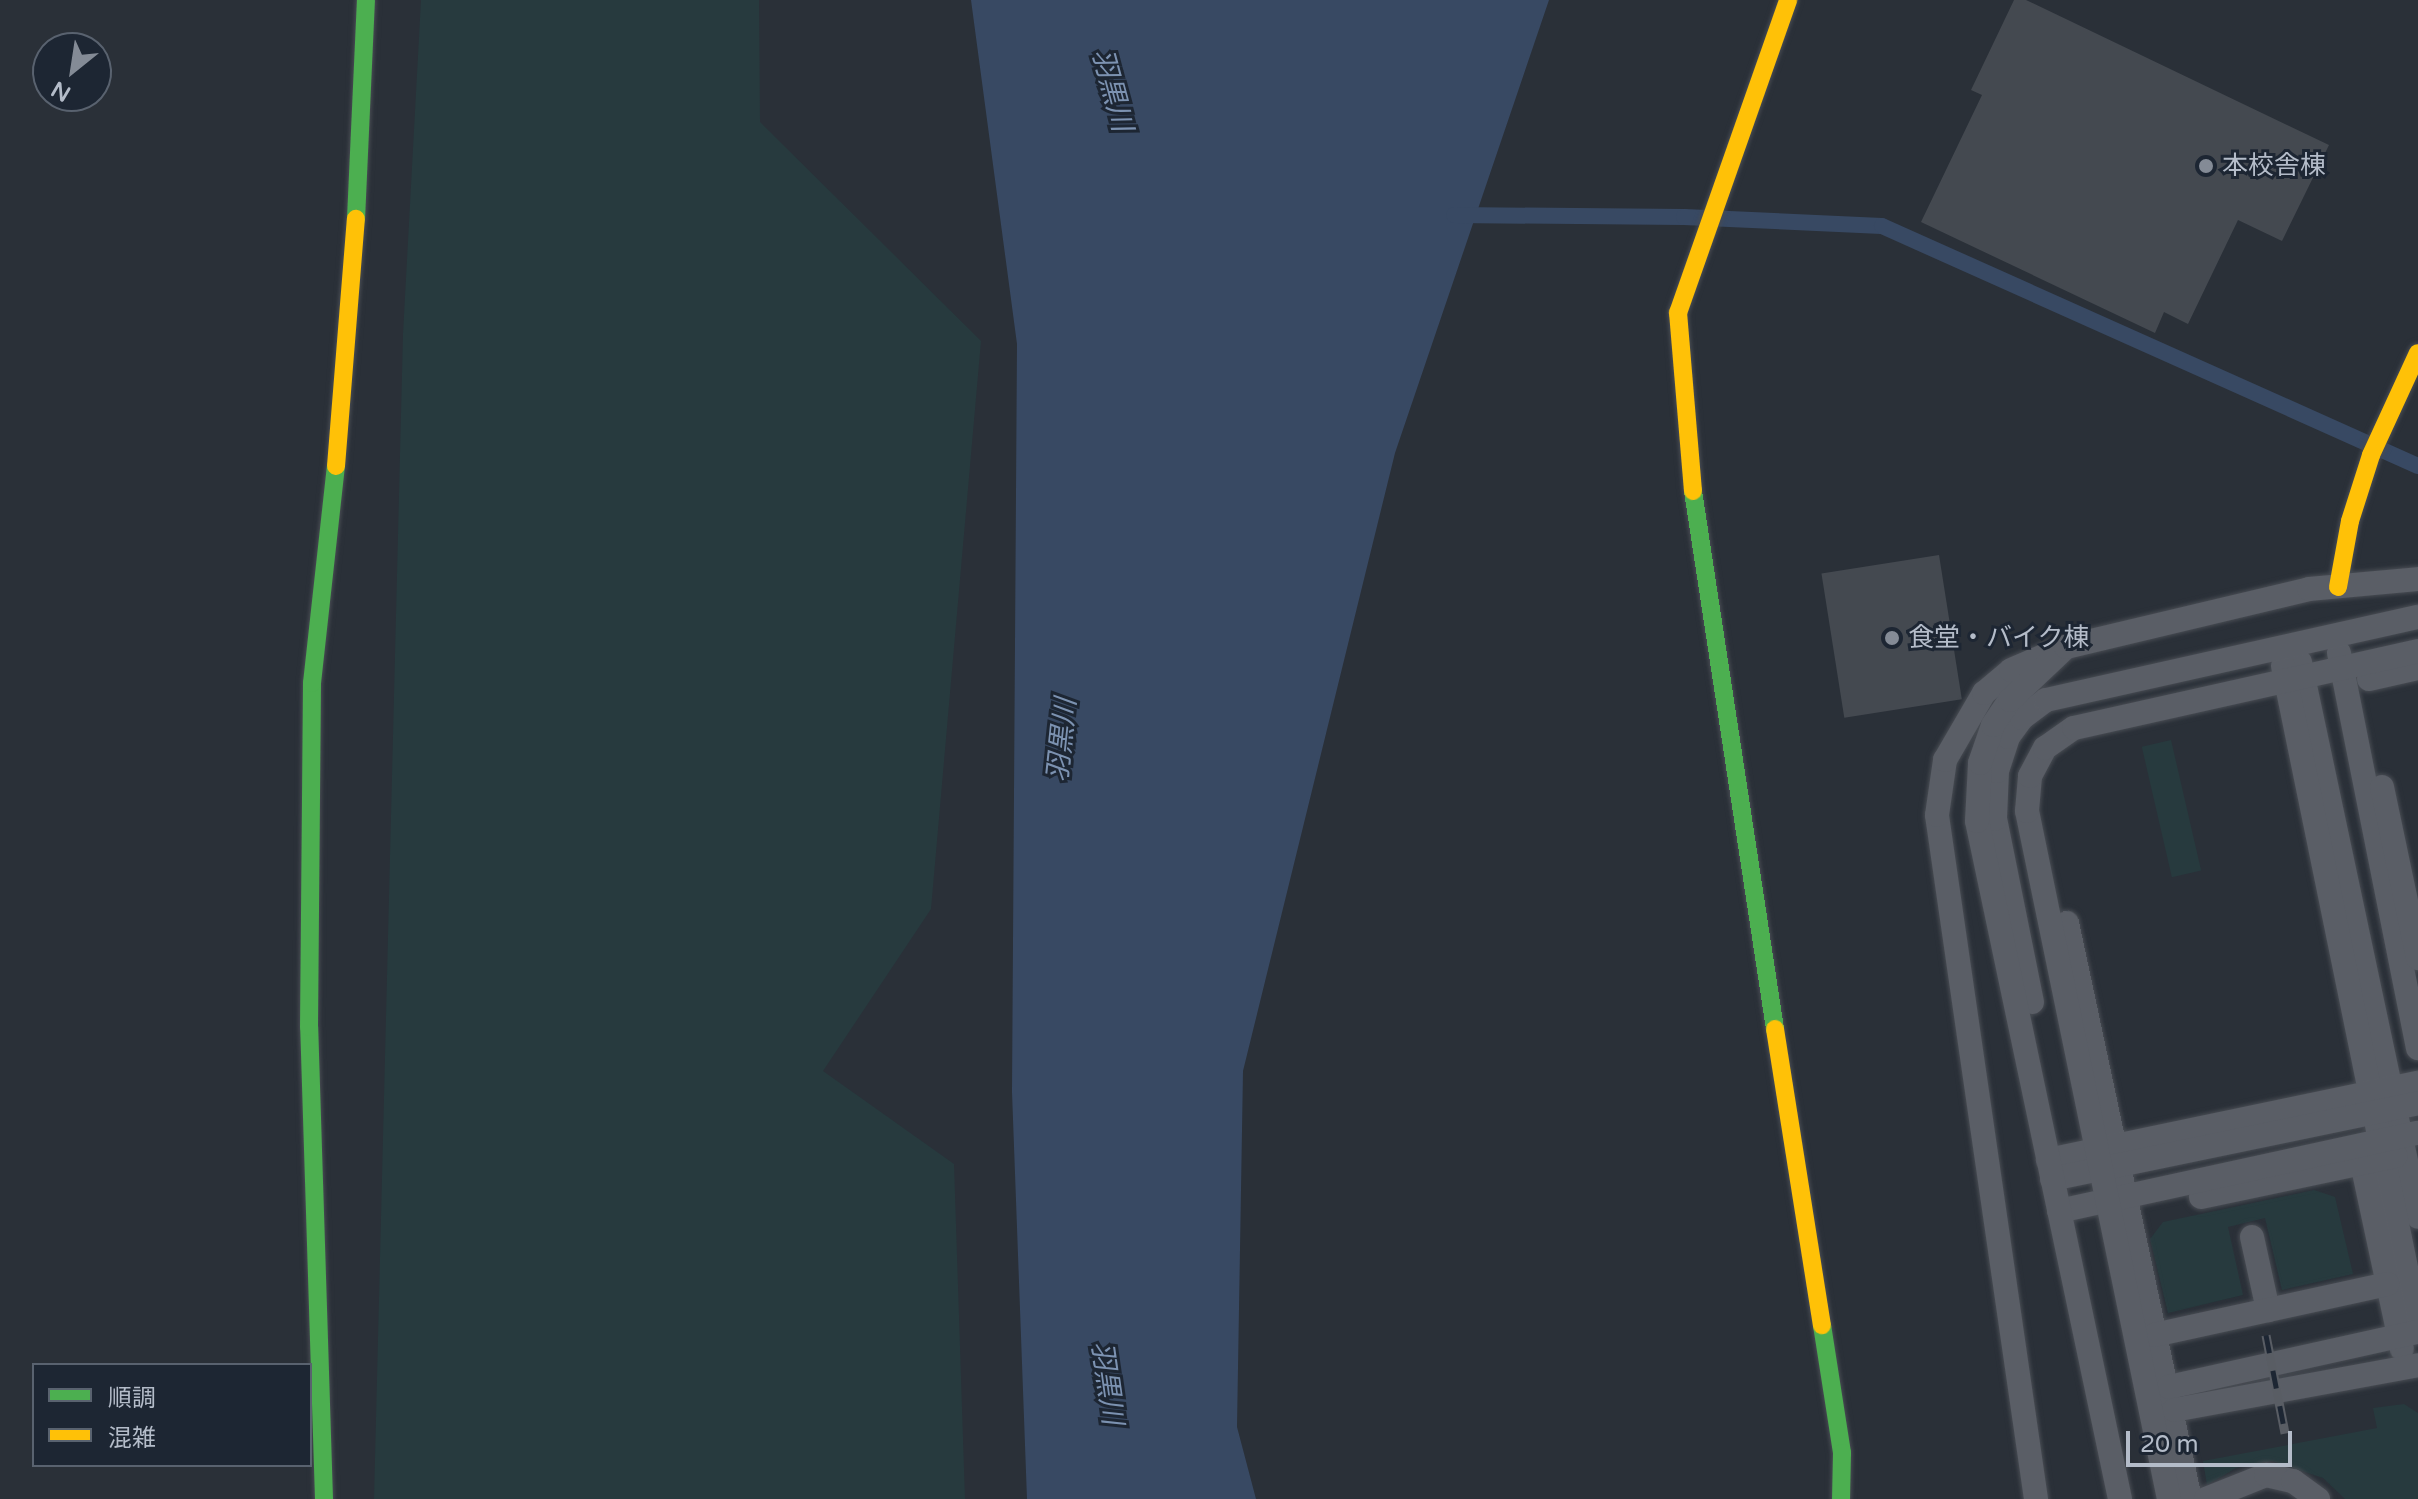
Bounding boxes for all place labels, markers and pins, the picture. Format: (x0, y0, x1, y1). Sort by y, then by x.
place label: 本校舎棟 (2222, 150, 2326, 182)
marker: 本校舎棟 (2197, 157, 2215, 175)
place label: 食堂・バイク棟 (1908, 622, 2090, 654)
marker: 食堂・バイク棟 (1883, 629, 1901, 647)

